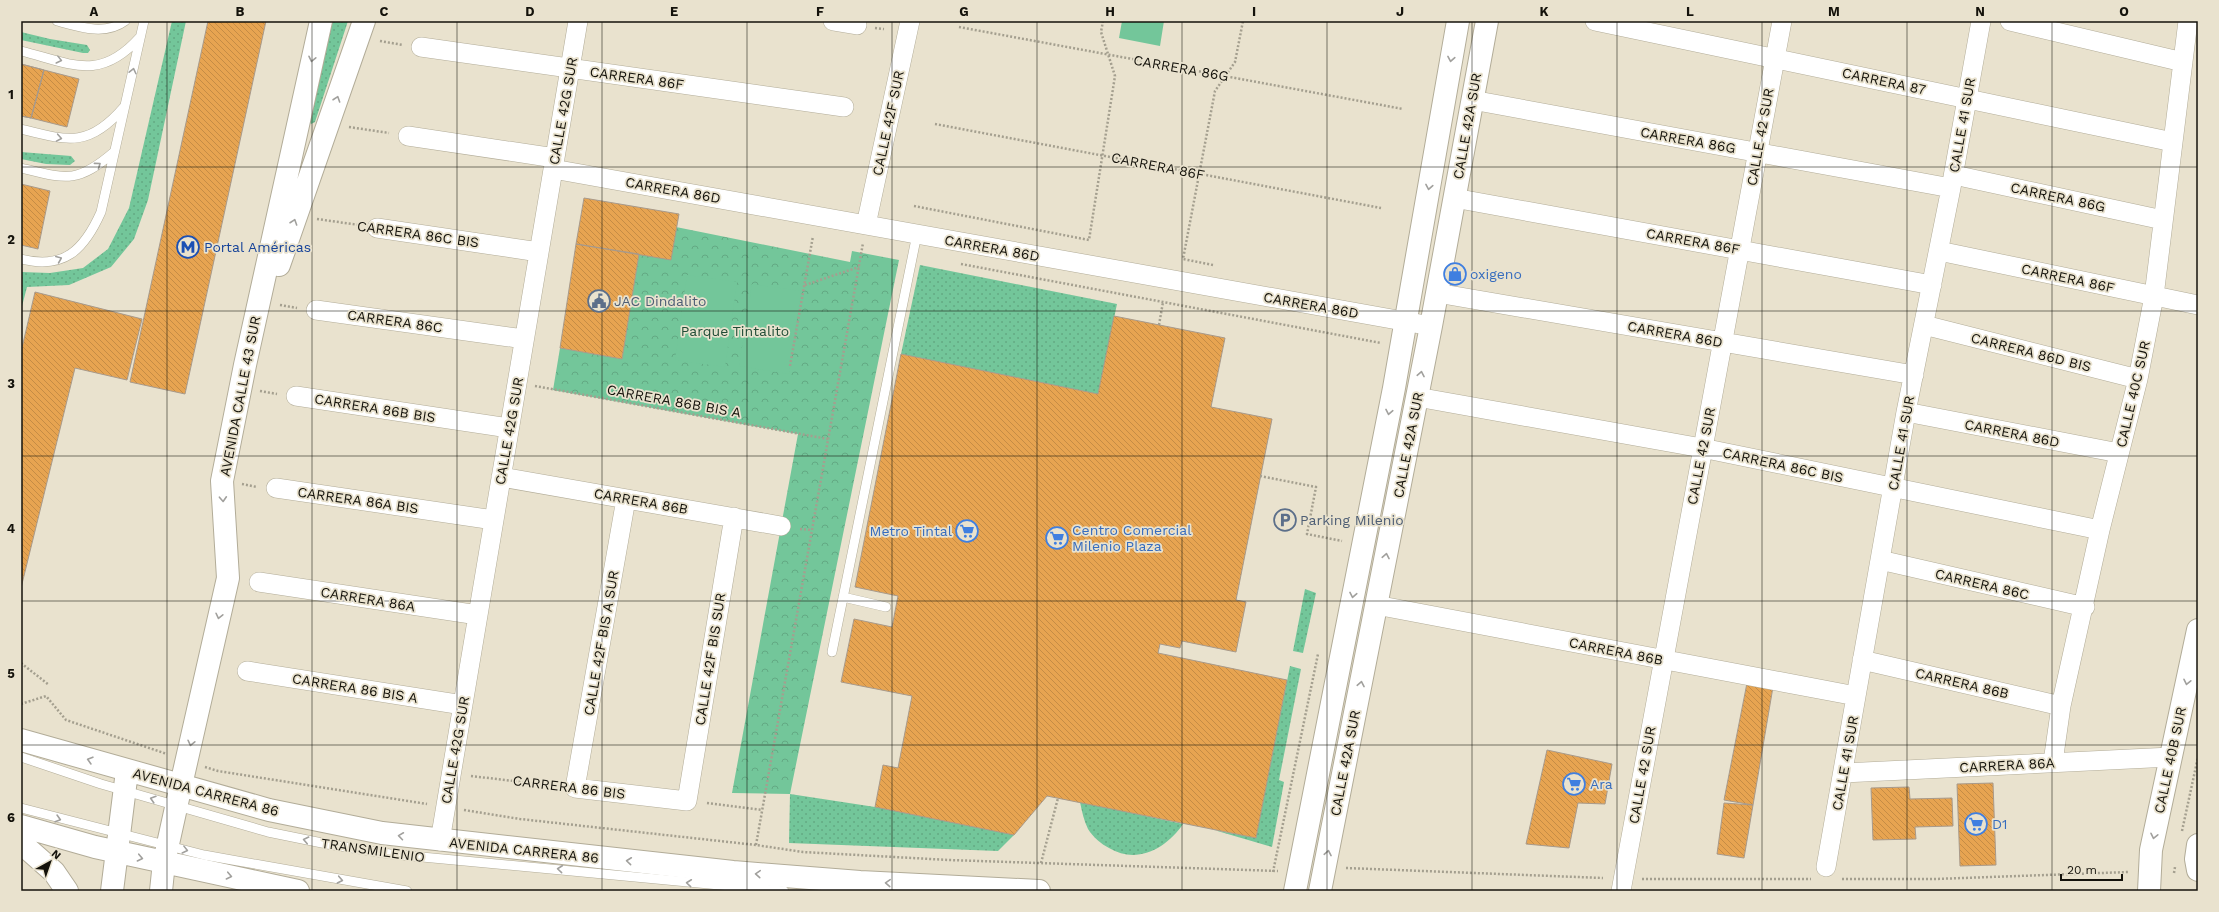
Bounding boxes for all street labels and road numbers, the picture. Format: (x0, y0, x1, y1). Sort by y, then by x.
street label: CARRERA 86G (1132, 52, 1230, 84)
street label: CALLE 42G SUR (546, 56, 580, 166)
street label: CARRERA 86F (589, 63, 685, 93)
street label: CARRERA 87 (1841, 64, 1927, 98)
street label: CALLE 42F SUR (869, 69, 907, 177)
street label: CALLE 42A SUR (1450, 72, 1484, 180)
street label: CALLE 41 SUR (1946, 76, 1978, 174)
street label: CALLE 42 SUR (1744, 87, 1776, 187)
street label: CARRERA 86G (1639, 124, 1737, 156)
street label: CARRERA 86F (1110, 149, 1206, 183)
street label: CARRERA 86D (624, 174, 722, 206)
street label: CARRERA 86G (2009, 179, 2107, 215)
street label: CARRERA 86C BIS (356, 218, 480, 250)
street label: CARRERA 86F (1645, 225, 1741, 257)
street label: CARRERA 86D (943, 232, 1041, 264)
street label: CARRERA 86F (2020, 260, 2116, 296)
street label: CARRERA 86D (1262, 289, 1360, 321)
street label: CARRERA 86C (346, 306, 444, 336)
street label: AVENIDA CALLE 43 SUR (217, 314, 263, 478)
street label: CARRERA 86D (1626, 318, 1724, 350)
street label: CARRERA 86D BIS (1969, 329, 2093, 375)
street label: CALLE 40C SUR (2113, 339, 2153, 449)
street label: CALLE 42G SUR (492, 376, 526, 486)
street label: CARRERA 86B BIS A (606, 381, 742, 421)
street label: CARRERA 86B BIS (313, 391, 437, 425)
street label: CALLE 42A SUR (1390, 391, 1426, 499)
street label: CALLE 41 SUR (1885, 394, 1917, 492)
street label: CALLE 42 SUR (1684, 406, 1718, 506)
street label: CARRERA 86D (1963, 416, 2061, 450)
street label: CARRERA 86C BIS (1721, 444, 1845, 486)
street label: CARRERA 86A BIS (296, 484, 420, 516)
street label: CARRERA 86B (593, 485, 689, 517)
street label: CARRERA 86C (1933, 565, 2031, 603)
street label: CALLE 42F BIS A SUR (580, 569, 622, 717)
street label: CARRERA 86A (320, 584, 416, 614)
street label: CALLE 42F BIS SUR (692, 591, 728, 727)
street label: CARRERA 86B (1568, 634, 1664, 668)
street label: CARRERA 86B (1914, 664, 2010, 702)
street label: CARRERA 86 BIS A (291, 670, 419, 706)
street label: CALLE 42G SUR (438, 695, 472, 805)
street label: CALLE 40B SUR (2151, 705, 2189, 815)
street label: CALLE 42A SUR (1327, 709, 1363, 817)
street label: CALLE 41 SUR (1829, 714, 1861, 812)
street label: CALLE 42 SUR (1626, 725, 1658, 825)
street label: CARRERA 86A (1959, 755, 2055, 775)
street label: AVENIDA CARRERA 86 (131, 765, 281, 819)
street label: CARRERA 86 BIS (512, 772, 626, 802)
street label: AVENIDA CARRERA 86 (448, 834, 600, 866)
street label: TRANSMILENIO (320, 835, 426, 865)

